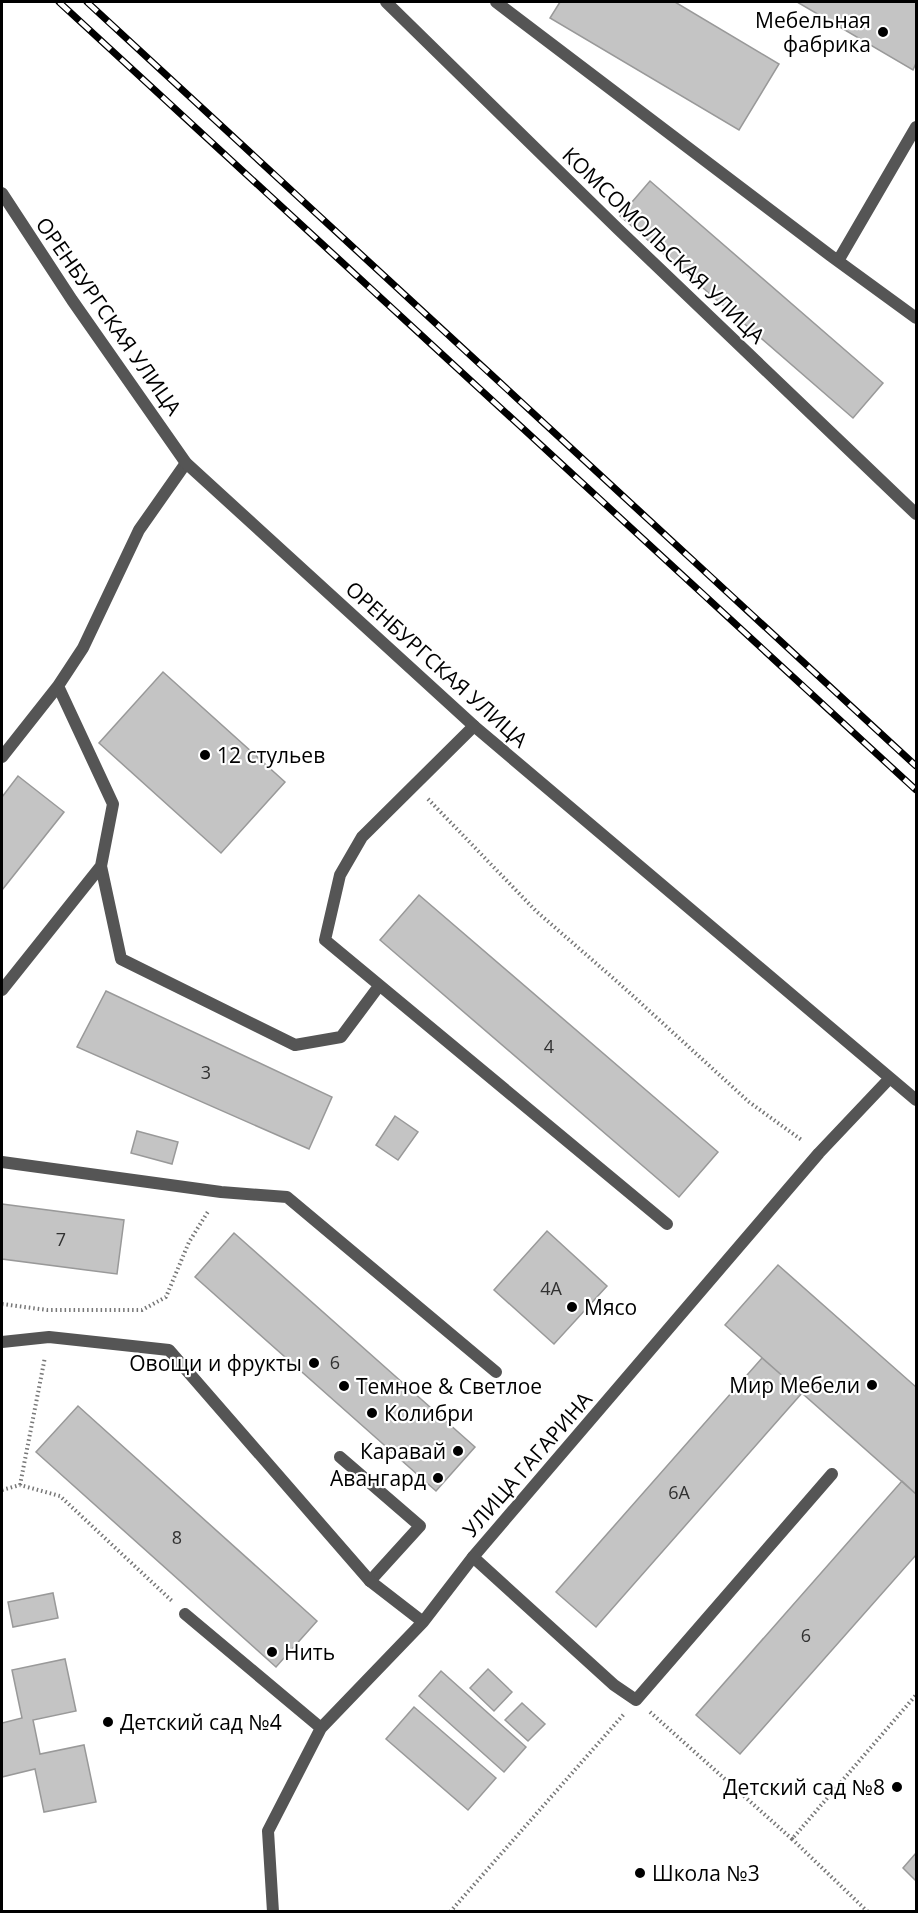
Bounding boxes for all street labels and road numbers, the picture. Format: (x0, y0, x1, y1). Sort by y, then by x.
street label: КОМСОМОЛЬСКАЯ УЛИЦА (557, 141, 772, 350)
street label: ОРЕНБУРГСКАЯ УЛИЦА (30, 211, 189, 421)
street label: ОРЕНБУРГСКАЯ УЛИЦА (340, 575, 535, 754)
street label: УЛИЦА ГАГАРИНА (456, 1385, 598, 1542)

